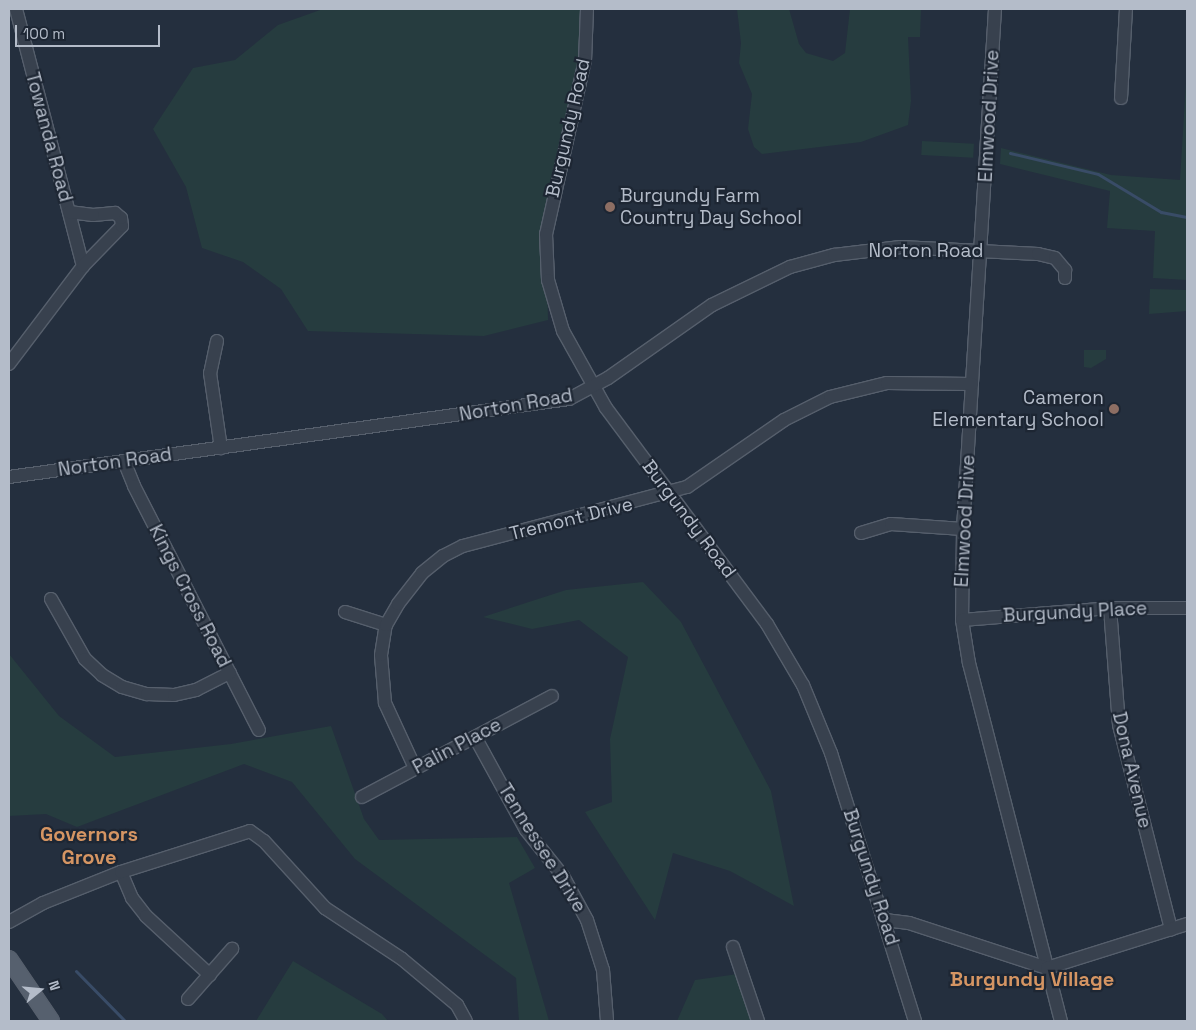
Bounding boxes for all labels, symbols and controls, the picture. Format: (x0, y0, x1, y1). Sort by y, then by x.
scale bar (18, 15, 162, 47)
text: 100 m (23, 24, 65, 43)
street label: Elmwood Drive (974, 49, 1004, 183)
street label: Burgundy Road (541, 56, 595, 200)
street label: Towanda Road (21, 70, 77, 204)
place label: Burgundy Farm Country Day School (620, 185, 802, 229)
marker: Burgundy Farm Country Day School (604, 201, 616, 213)
street label: Norton Road (869, 240, 983, 262)
street label: Norton Road (457, 384, 575, 426)
place label: Cameron Elementary School (932, 387, 1104, 431)
marker: Cameron Elementary School (1108, 403, 1120, 415)
street label: Norton Road (57, 443, 173, 481)
street label: Elmwood Drive (950, 454, 980, 588)
street label: Burgundy Road (637, 455, 741, 583)
street label: Tremont Drive (507, 493, 635, 545)
street label: Kings Cross Road (144, 521, 236, 671)
street label: Burgundy Place (1002, 597, 1148, 627)
street label: Dona Avenue (1108, 710, 1156, 830)
street label: Palin Place (409, 713, 505, 779)
street label: Tennessee Drive (493, 779, 591, 917)
street label: Burgundy Road (838, 806, 904, 948)
district label: Governors Grove (40, 823, 138, 870)
north arrow (15, 965, 65, 1015)
district label: Burgundy Village (950, 967, 1114, 991)
text: N (44, 978, 64, 993)

